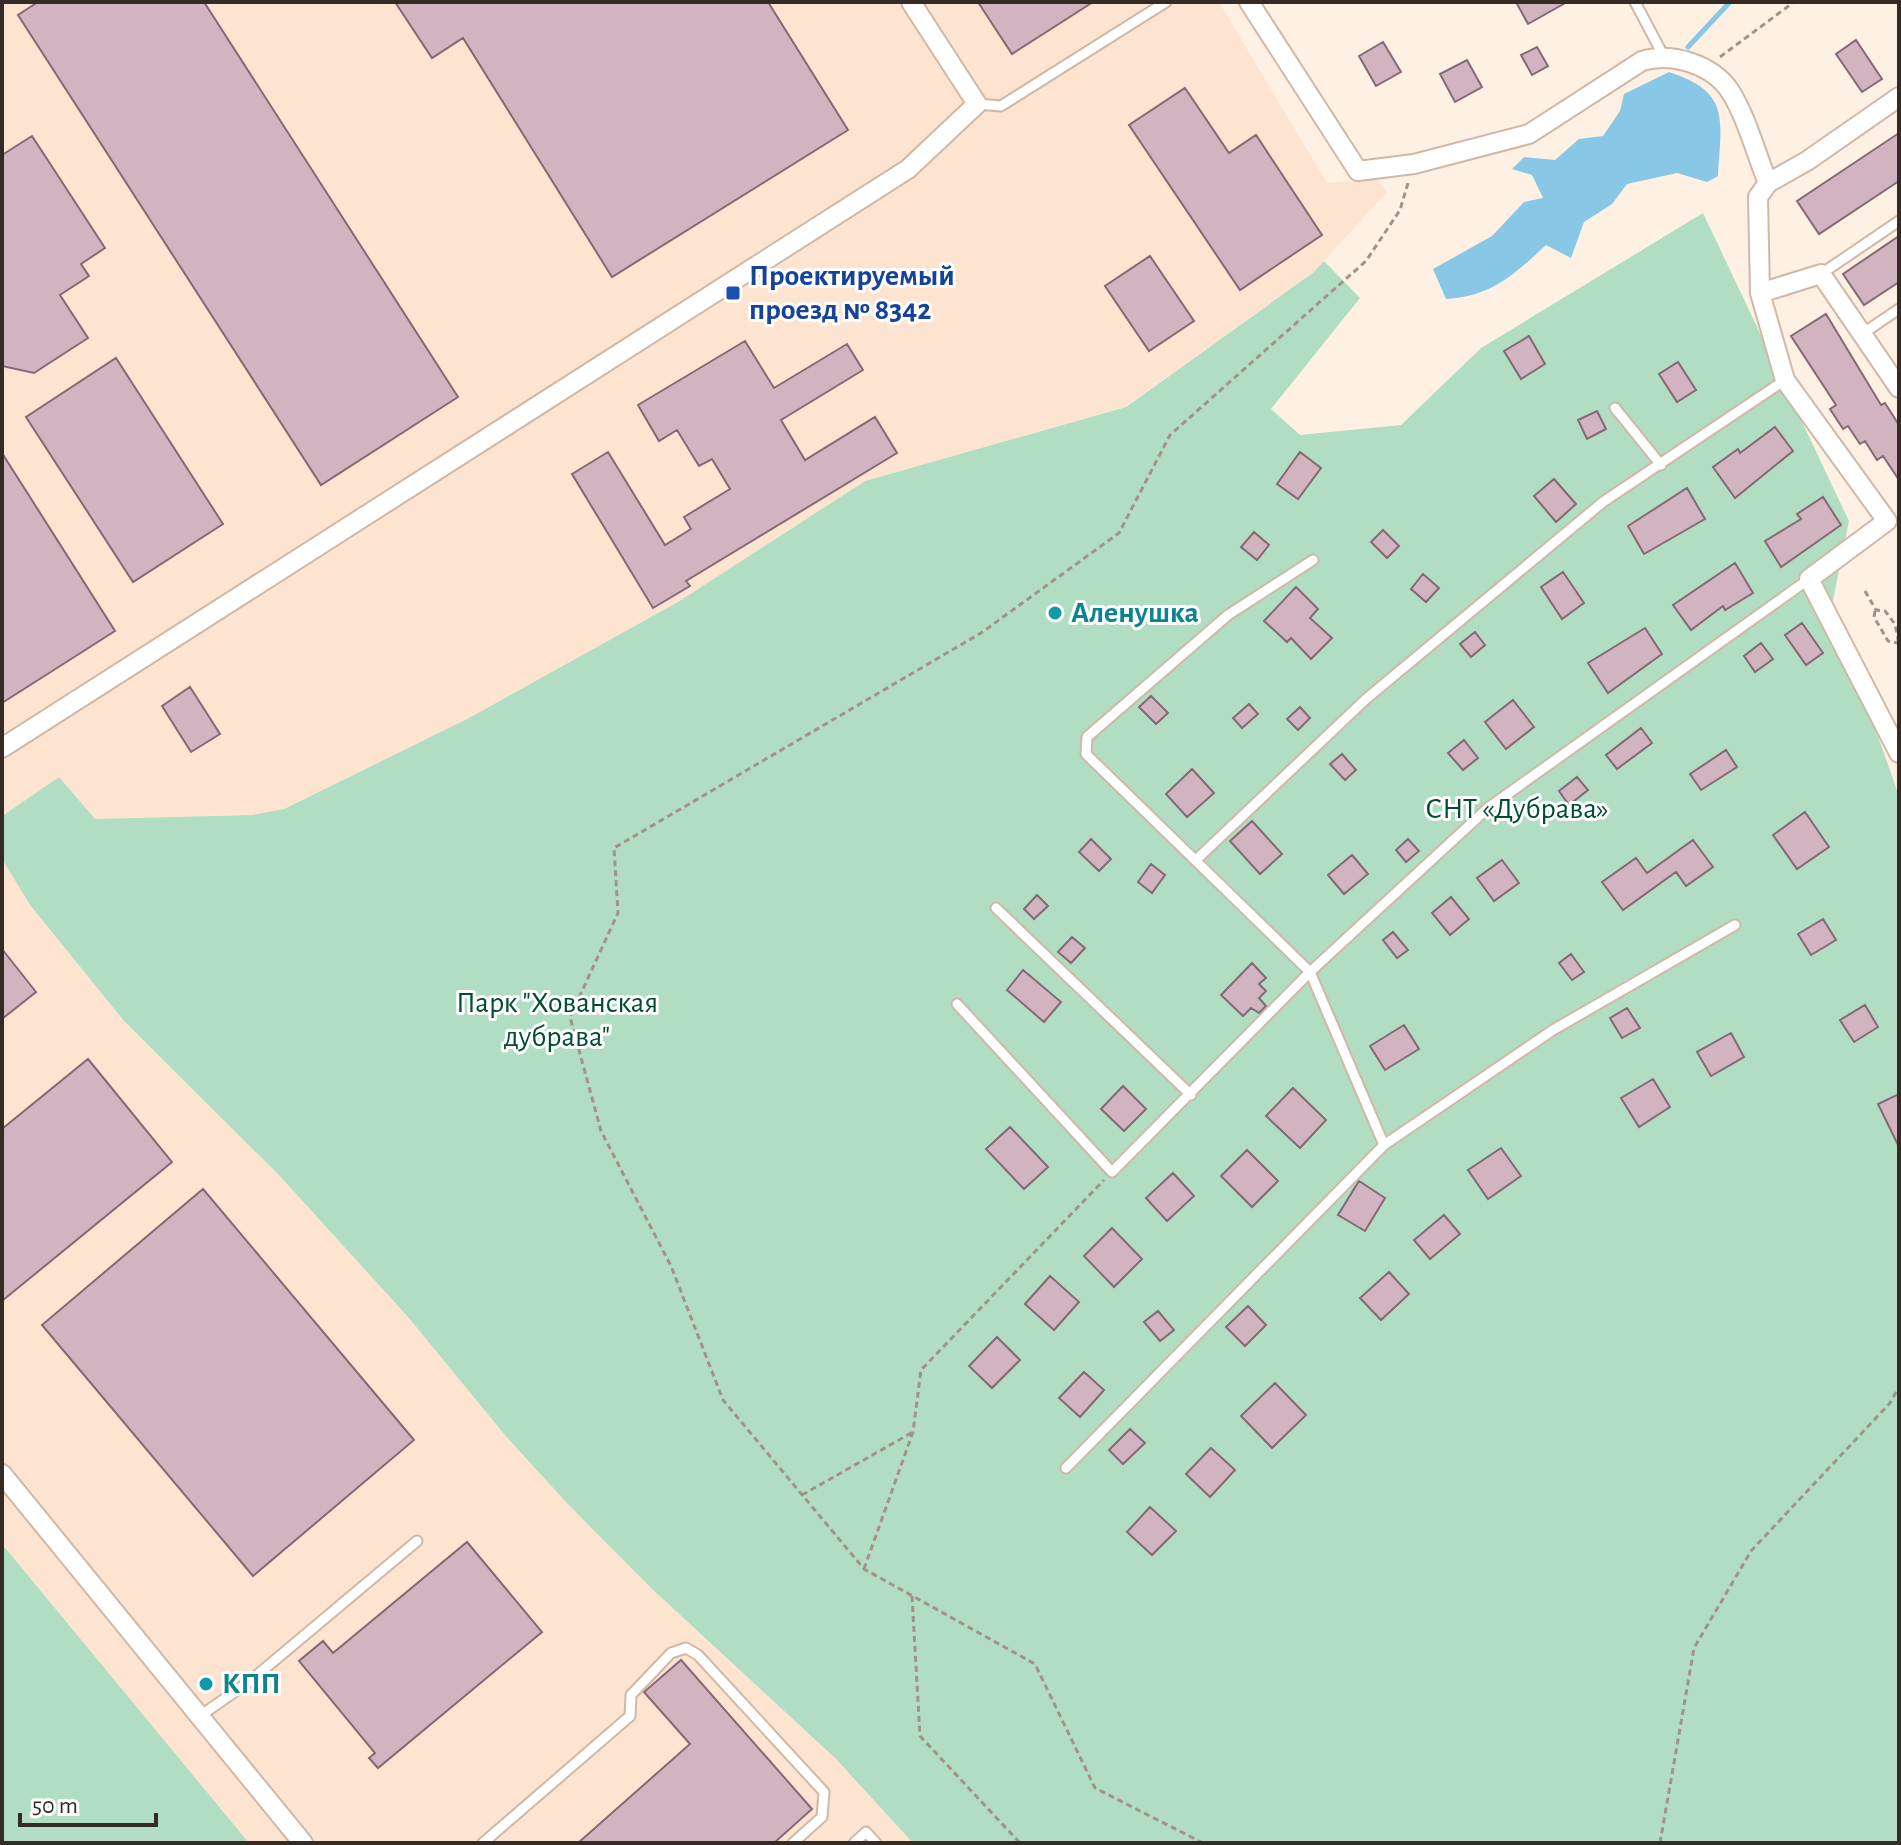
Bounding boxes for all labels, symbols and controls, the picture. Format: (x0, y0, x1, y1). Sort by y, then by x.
place label: Проектируемый проезд № 8342 (749, 261, 955, 325)
marker: Проектируемый проезд № 8342 (724, 284, 742, 302)
place label: Аленушка (1071, 598, 1199, 628)
marker: Аленушка (1046, 604, 1064, 622)
park label: СНТ «Дубрава» (1425, 794, 1609, 824)
park label: Парк "Хованская дубрава" (456, 988, 658, 1052)
place label: КПП (222, 1669, 281, 1699)
marker: КПП (197, 1675, 215, 1693)
scale bar (20, 1777, 156, 1827)
text: 50 m (32, 1794, 78, 1818)

